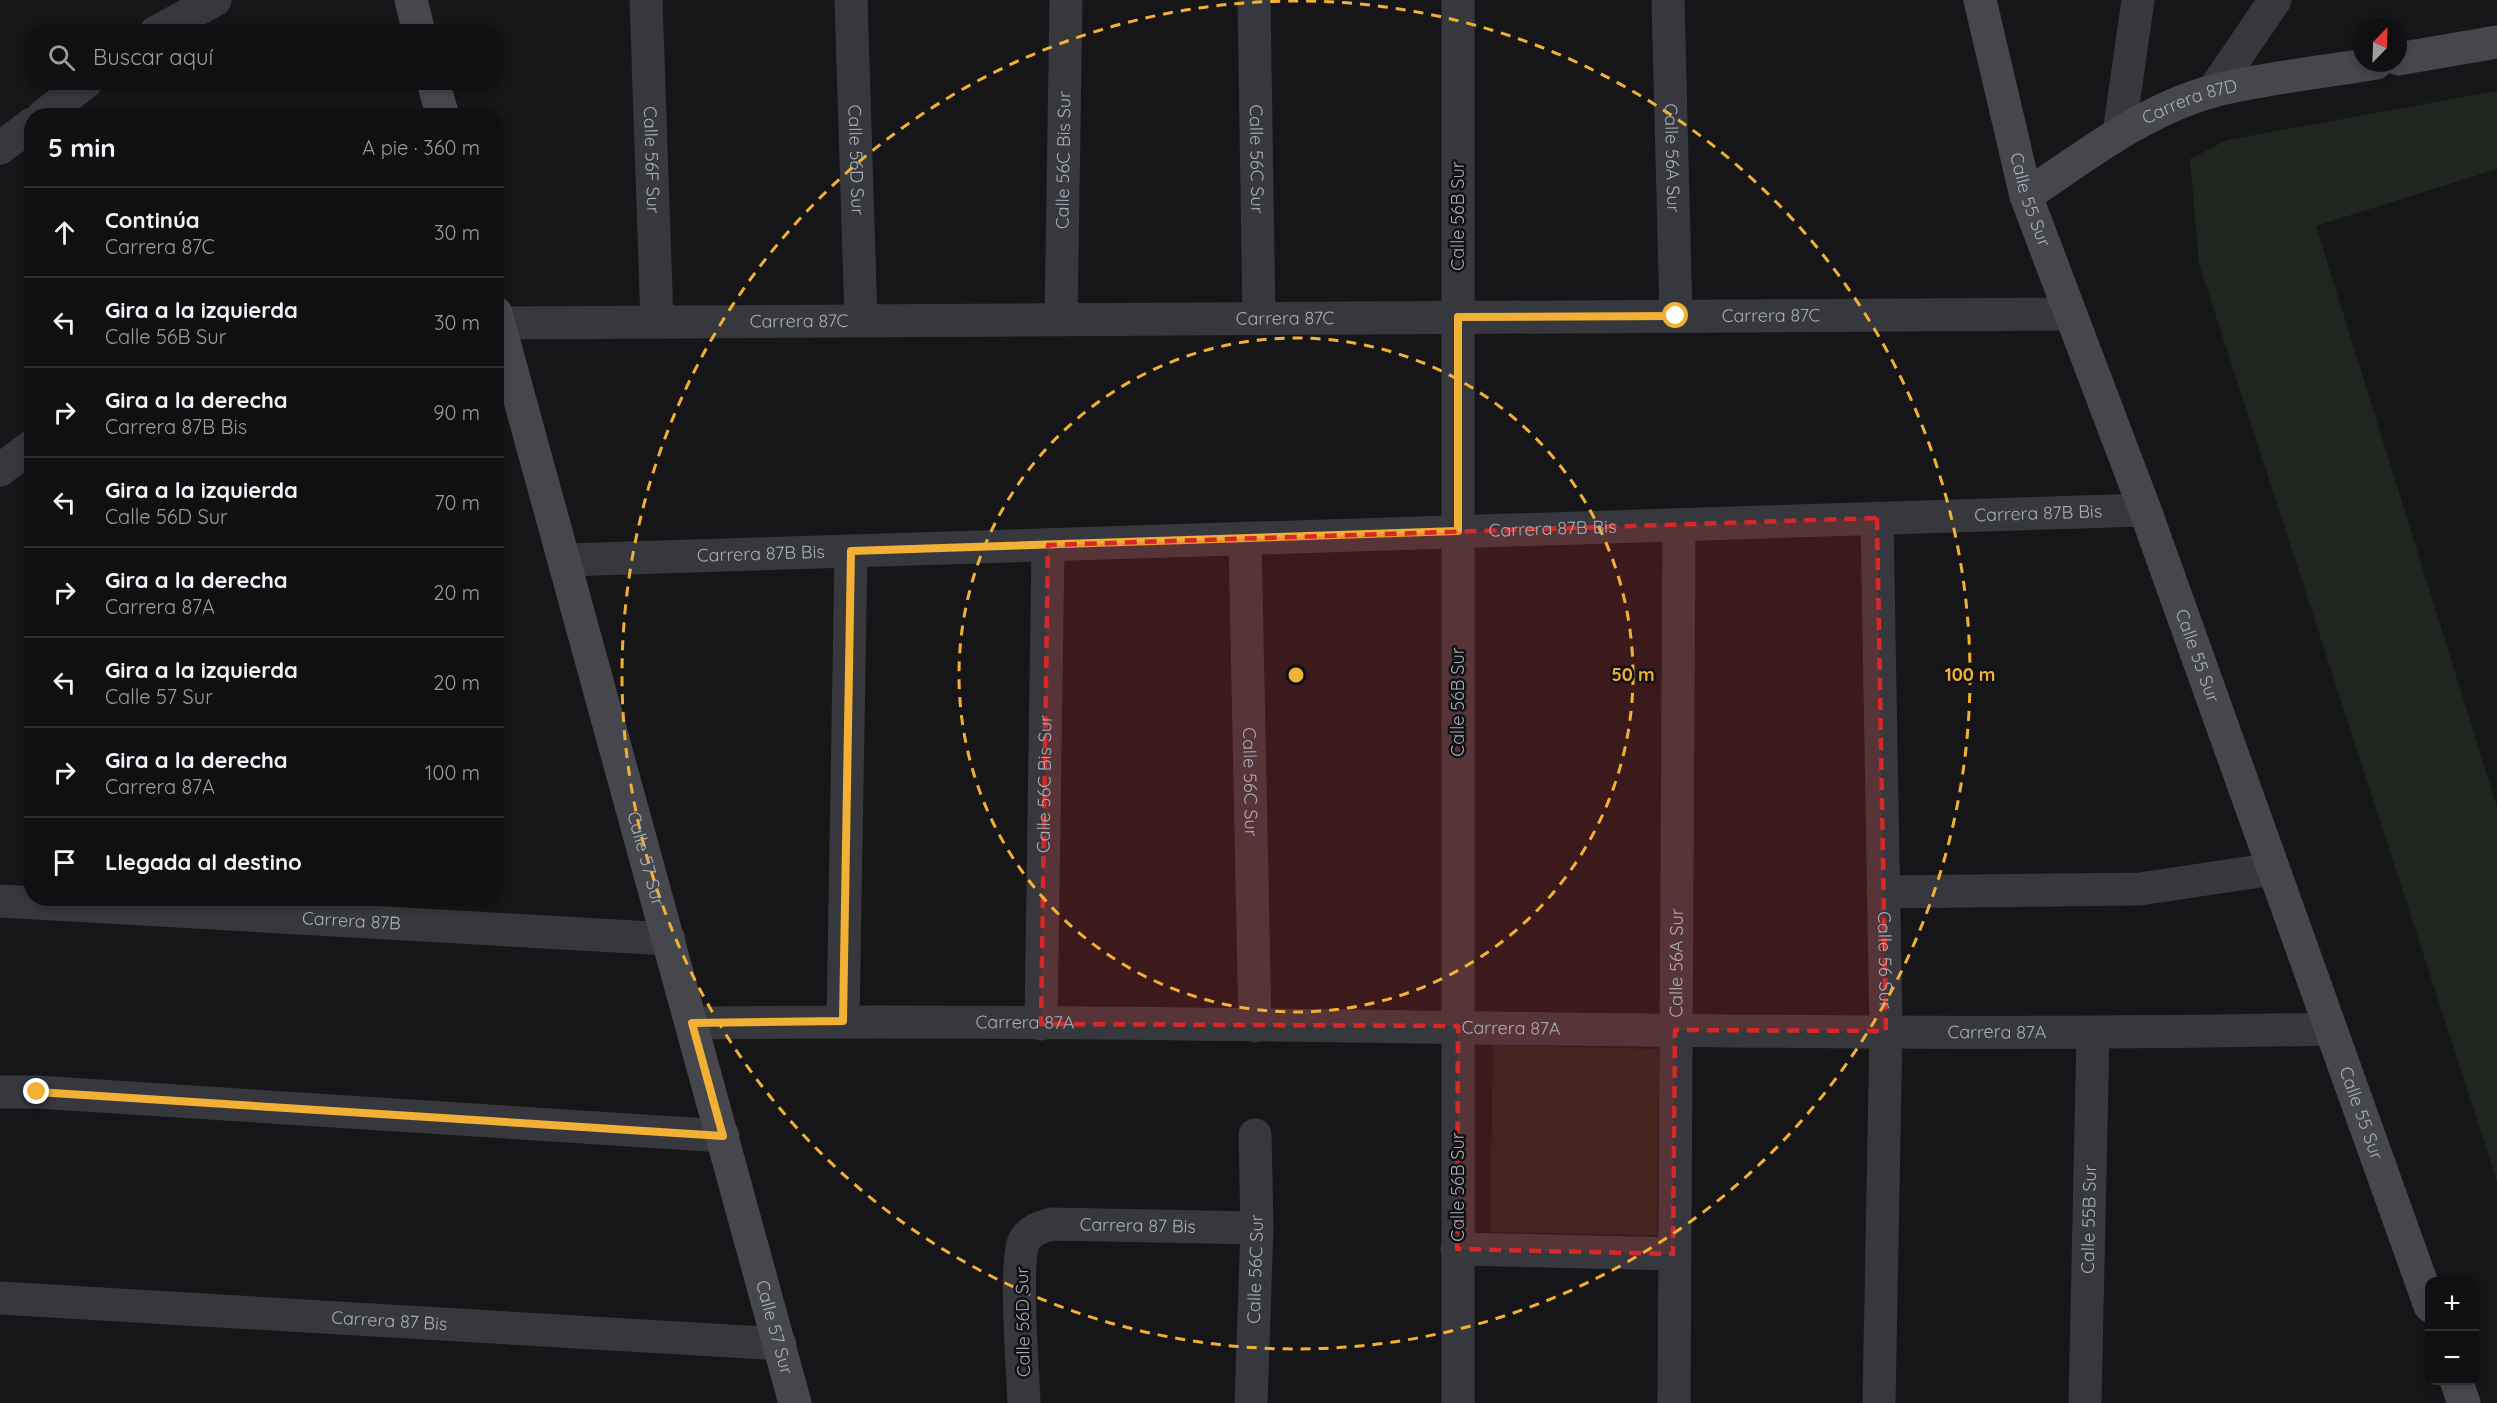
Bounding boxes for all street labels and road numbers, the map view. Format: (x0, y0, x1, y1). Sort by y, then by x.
street label: Carrera 87D (2138, 74, 2239, 129)
street label: Calle 56C Bis Sur (1050, 91, 1076, 229)
street label: Calle 56A Sur (1660, 103, 1685, 213)
street label: Calle 56D Sur (843, 104, 870, 216)
street label: Calle 56C Sur (1245, 104, 1269, 214)
street label: Calle 56F Sur (639, 106, 665, 214)
street label: Calle 55 Sur (2005, 150, 2056, 250)
street label: Calle 56B Sur (1446, 161, 1469, 271)
street label: Carrera 87C (1722, 303, 1821, 327)
street label: Carrera 87C (1236, 306, 1335, 330)
street label: Carrera 87C (750, 309, 849, 333)
street label: Carrera 87B Bis (1974, 499, 2103, 526)
street label: Carrera 87B Bis (1488, 515, 1617, 542)
street label: Carrera 87B Bis (697, 540, 825, 567)
street label: Calle 55 Sur (2170, 606, 2225, 706)
street label: Calle 56B Sur (1446, 647, 1469, 757)
street label: Calle 56C Bis Sur (1031, 715, 1057, 853)
street label: Calle 56C Sur (1238, 727, 1263, 837)
street label: Calle 57 Sur (622, 809, 670, 909)
street label: Carrera 87B (301, 906, 402, 935)
street label: Calle 56A Sur (1664, 908, 1688, 1018)
street label: Calle 56 Sur (1873, 911, 1898, 1009)
street label: Carrera 87A (975, 1010, 1075, 1034)
street label: Carrera 87A (1461, 1016, 1561, 1040)
street label: Carrera 87A (1947, 1020, 2047, 1043)
street label: Calle 55 Sur (2334, 1063, 2389, 1163)
street label: Calle 56B Sur (1446, 1132, 1469, 1242)
street label: Calle 55B Sur (2076, 1164, 2101, 1274)
street label: Carrera 87 Bis (1079, 1213, 1196, 1238)
street label: Calle 56C Sur (1242, 1214, 1268, 1324)
street label: Calle 56D Sur (1010, 1267, 1035, 1377)
street label: Calle 57 Sur (751, 1277, 799, 1377)
street label: Carrera 87 Bis (331, 1306, 448, 1335)

